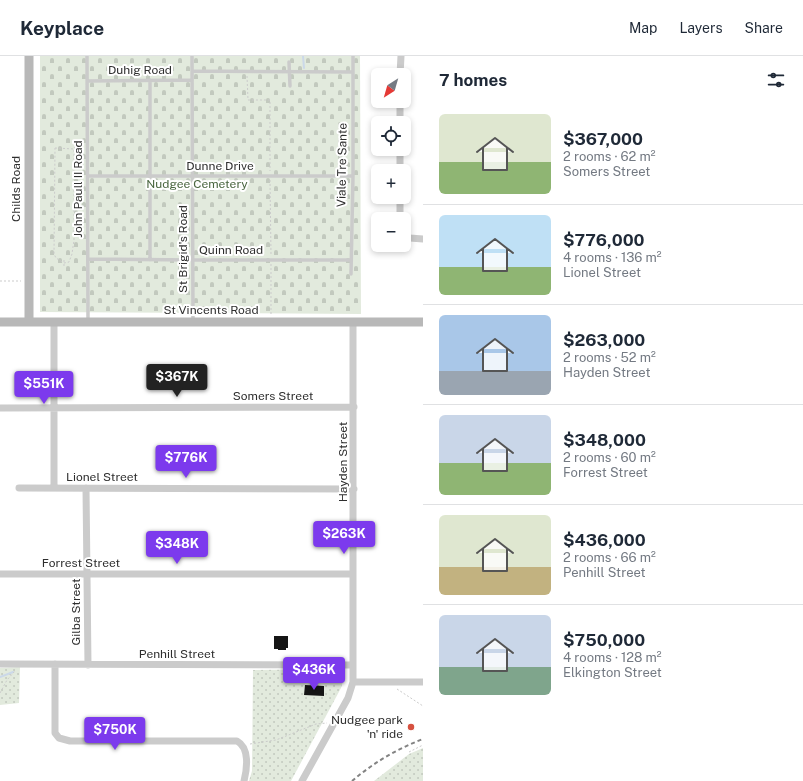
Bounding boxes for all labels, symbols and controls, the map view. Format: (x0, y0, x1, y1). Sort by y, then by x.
text: Keyplace (20, 17, 104, 39)
text: Map (629, 20, 657, 36)
text: Layers (679, 20, 723, 36)
text: Share (745, 20, 783, 36)
street label: Duhig Road (108, 63, 172, 77)
north arrow (371, 68, 411, 108)
map controls (371, 68, 411, 252)
icon: filters (765, 69, 787, 91)
text: 7 homes (439, 70, 507, 90)
button: locate (371, 116, 411, 156)
street label: Viale Tre Sante (334, 123, 350, 207)
text: $367,000 (563, 129, 643, 149)
icon: home (471, 130, 519, 178)
street label: John Paull II Road (71, 140, 85, 238)
text: 2 rooms · 62 m² (563, 149, 656, 164)
street label: Childs Road (9, 156, 23, 222)
street label: Dunne Drive (186, 159, 254, 173)
button: + (371, 164, 411, 204)
text: Somers Street (563, 164, 650, 179)
park label: Nudgee Cemetery (146, 177, 248, 191)
street label: St Brigid's Road (176, 205, 190, 293)
button: − (371, 212, 411, 252)
text: $776,000 (563, 230, 645, 250)
icon: home (471, 231, 519, 279)
street label: Quinn Road (199, 243, 263, 257)
text: 4 rooms · 136 m² (563, 250, 662, 265)
text: Lionel Street (563, 265, 641, 280)
street label: St Vincents Road (163, 303, 259, 317)
text: $263,000 (563, 330, 645, 350)
icon: home (471, 331, 519, 379)
text: 2 rooms · 52 m² (563, 350, 656, 365)
pin: $367K (149, 364, 205, 398)
text: Hayden Street (563, 365, 650, 380)
text: $367K (155, 369, 199, 384)
pin: $551K (16, 371, 72, 405)
text: $551K (23, 376, 65, 391)
street label: Somers Street (233, 389, 314, 403)
street label: Hayden Street (336, 421, 350, 502)
text: $348,000 (563, 430, 646, 450)
icon: home (471, 431, 519, 479)
pin: $776K (158, 445, 214, 479)
text: $776K (165, 450, 208, 465)
text: 2 rooms · 60 m² (563, 450, 656, 465)
text: Forrest Street (563, 465, 648, 480)
street label: Lionel Street (66, 470, 138, 484)
pin: $263K (316, 521, 372, 555)
text: $263K (322, 526, 366, 541)
text: $436,000 (563, 530, 646, 550)
pin: $348K (149, 531, 205, 565)
icon: home (471, 531, 519, 579)
text: $348K (155, 536, 199, 551)
text: 2 rooms · 66 m² (563, 550, 656, 565)
street label: Forrest Street (42, 556, 121, 570)
text: Penhill Street (563, 565, 646, 580)
street label: Gilba Street (69, 578, 83, 646)
text: $750,000 (563, 630, 645, 650)
icon: home (471, 631, 519, 679)
street label: Penhill Street (139, 647, 215, 661)
text: 4 rooms · 128 m² (563, 650, 662, 665)
pin: $436K (286, 657, 342, 691)
text: $436K (292, 662, 336, 677)
text: Elkington Street (563, 665, 662, 680)
place label: Nudgee park 'n' ride (331, 713, 403, 741)
pin: $750K (87, 717, 143, 751)
text: $750K (93, 722, 137, 737)
marker: Nudgee park 'n' ride (406, 722, 416, 732)

